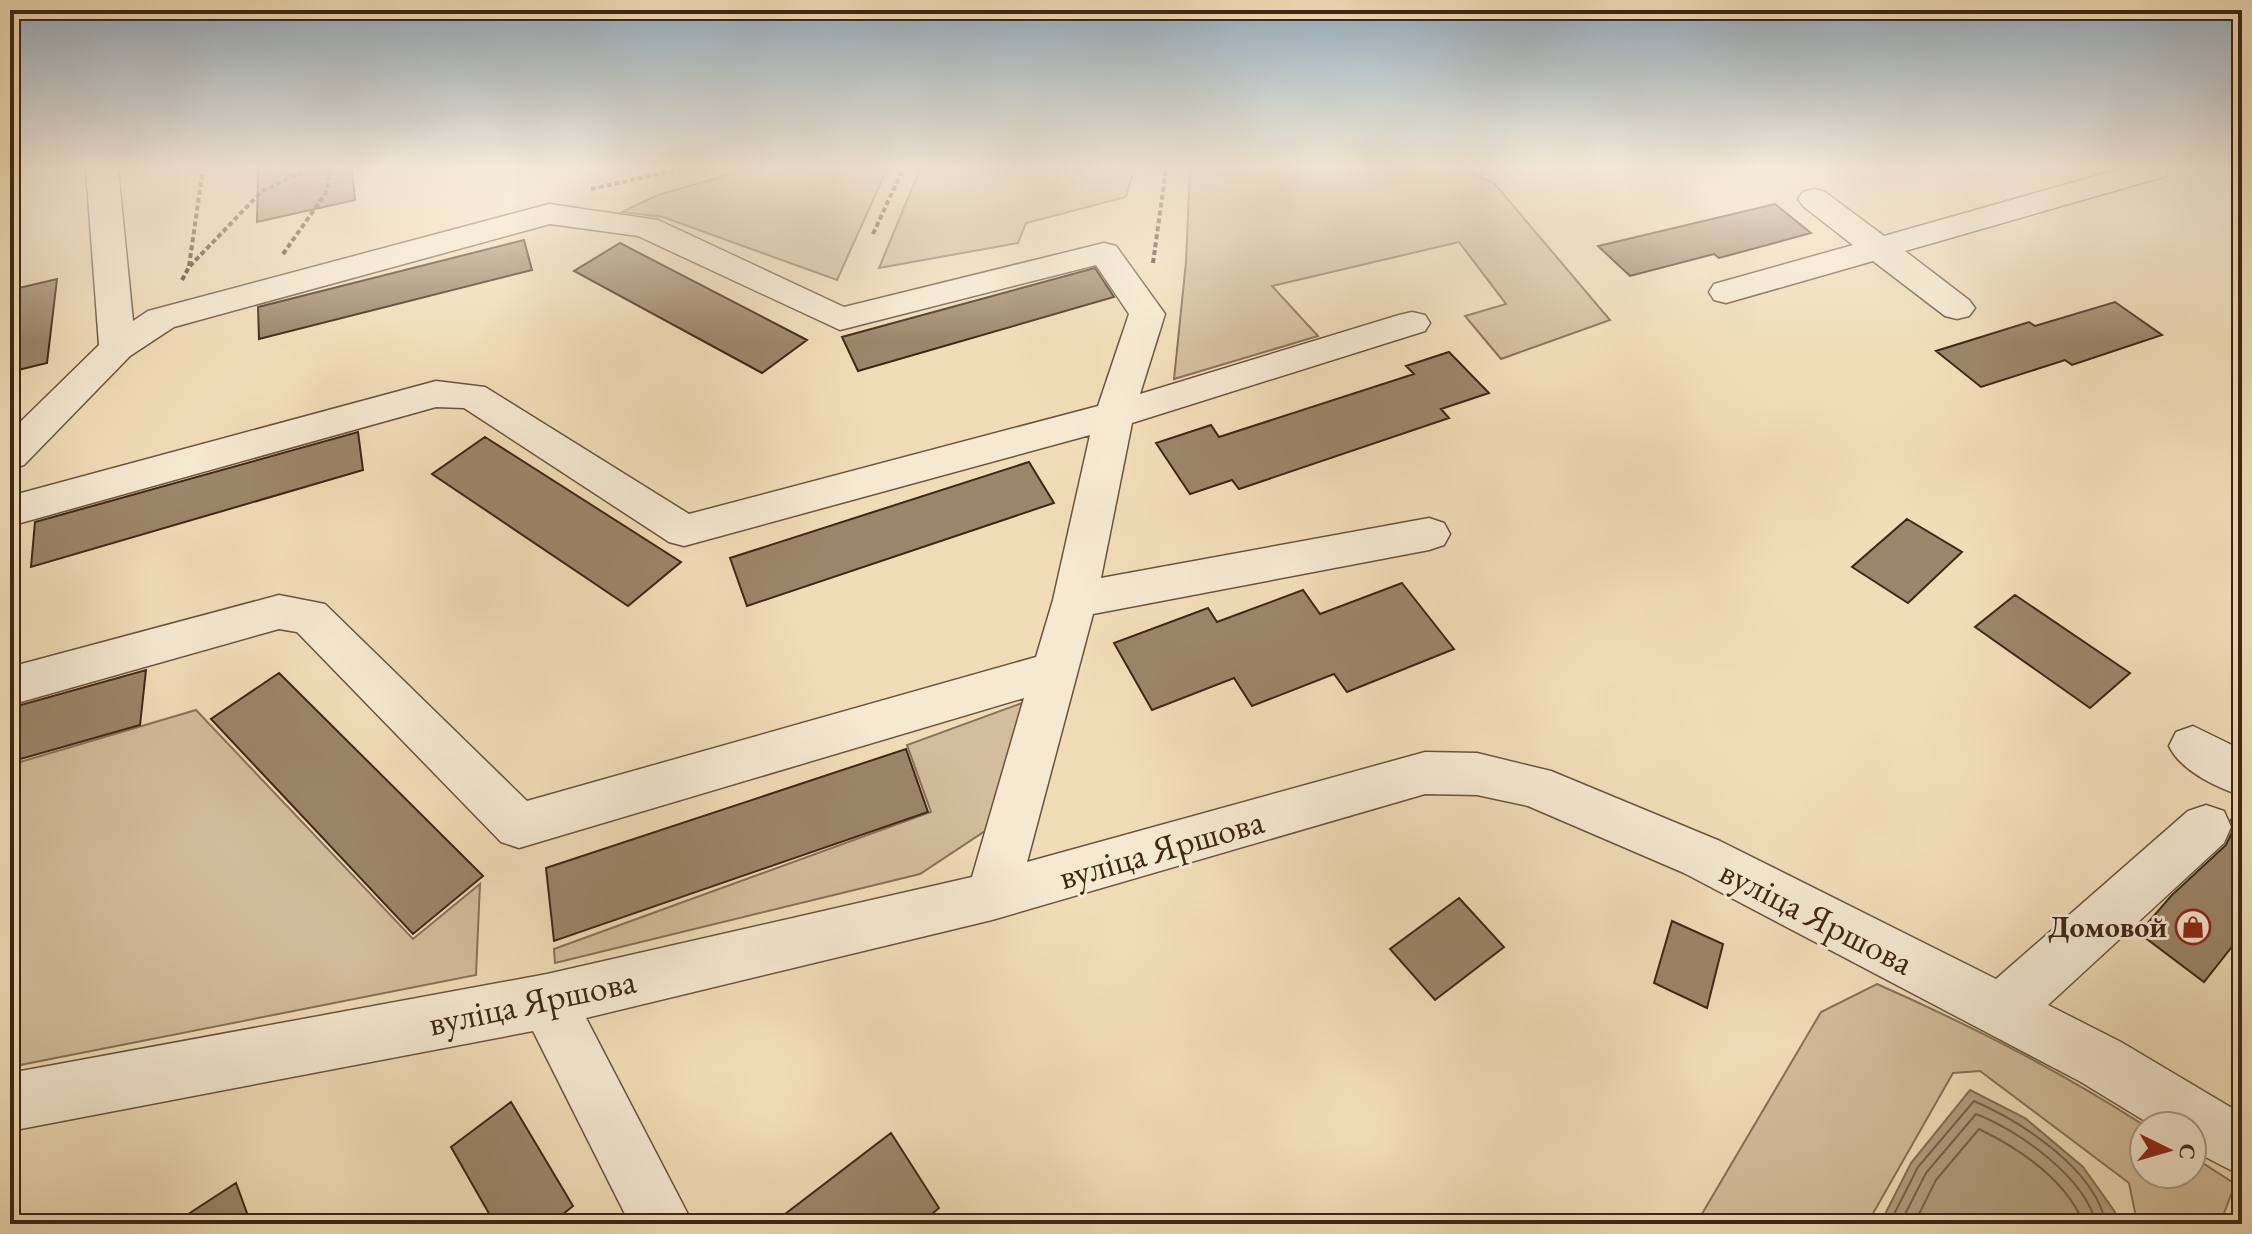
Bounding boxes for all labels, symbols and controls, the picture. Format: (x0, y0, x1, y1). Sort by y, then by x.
street label: вуліца Яршова (1053, 797, 1270, 900)
street label: вуліца Яршова (1712, 848, 1922, 986)
place label: Домовой (2048, 907, 2167, 946)
shop icon: Домовой (2174, 908, 2212, 946)
street label: вуліца Яршова (424, 956, 641, 1046)
north arrow (2128, 1110, 2208, 1190)
text: С (2172, 1143, 2203, 1161)

